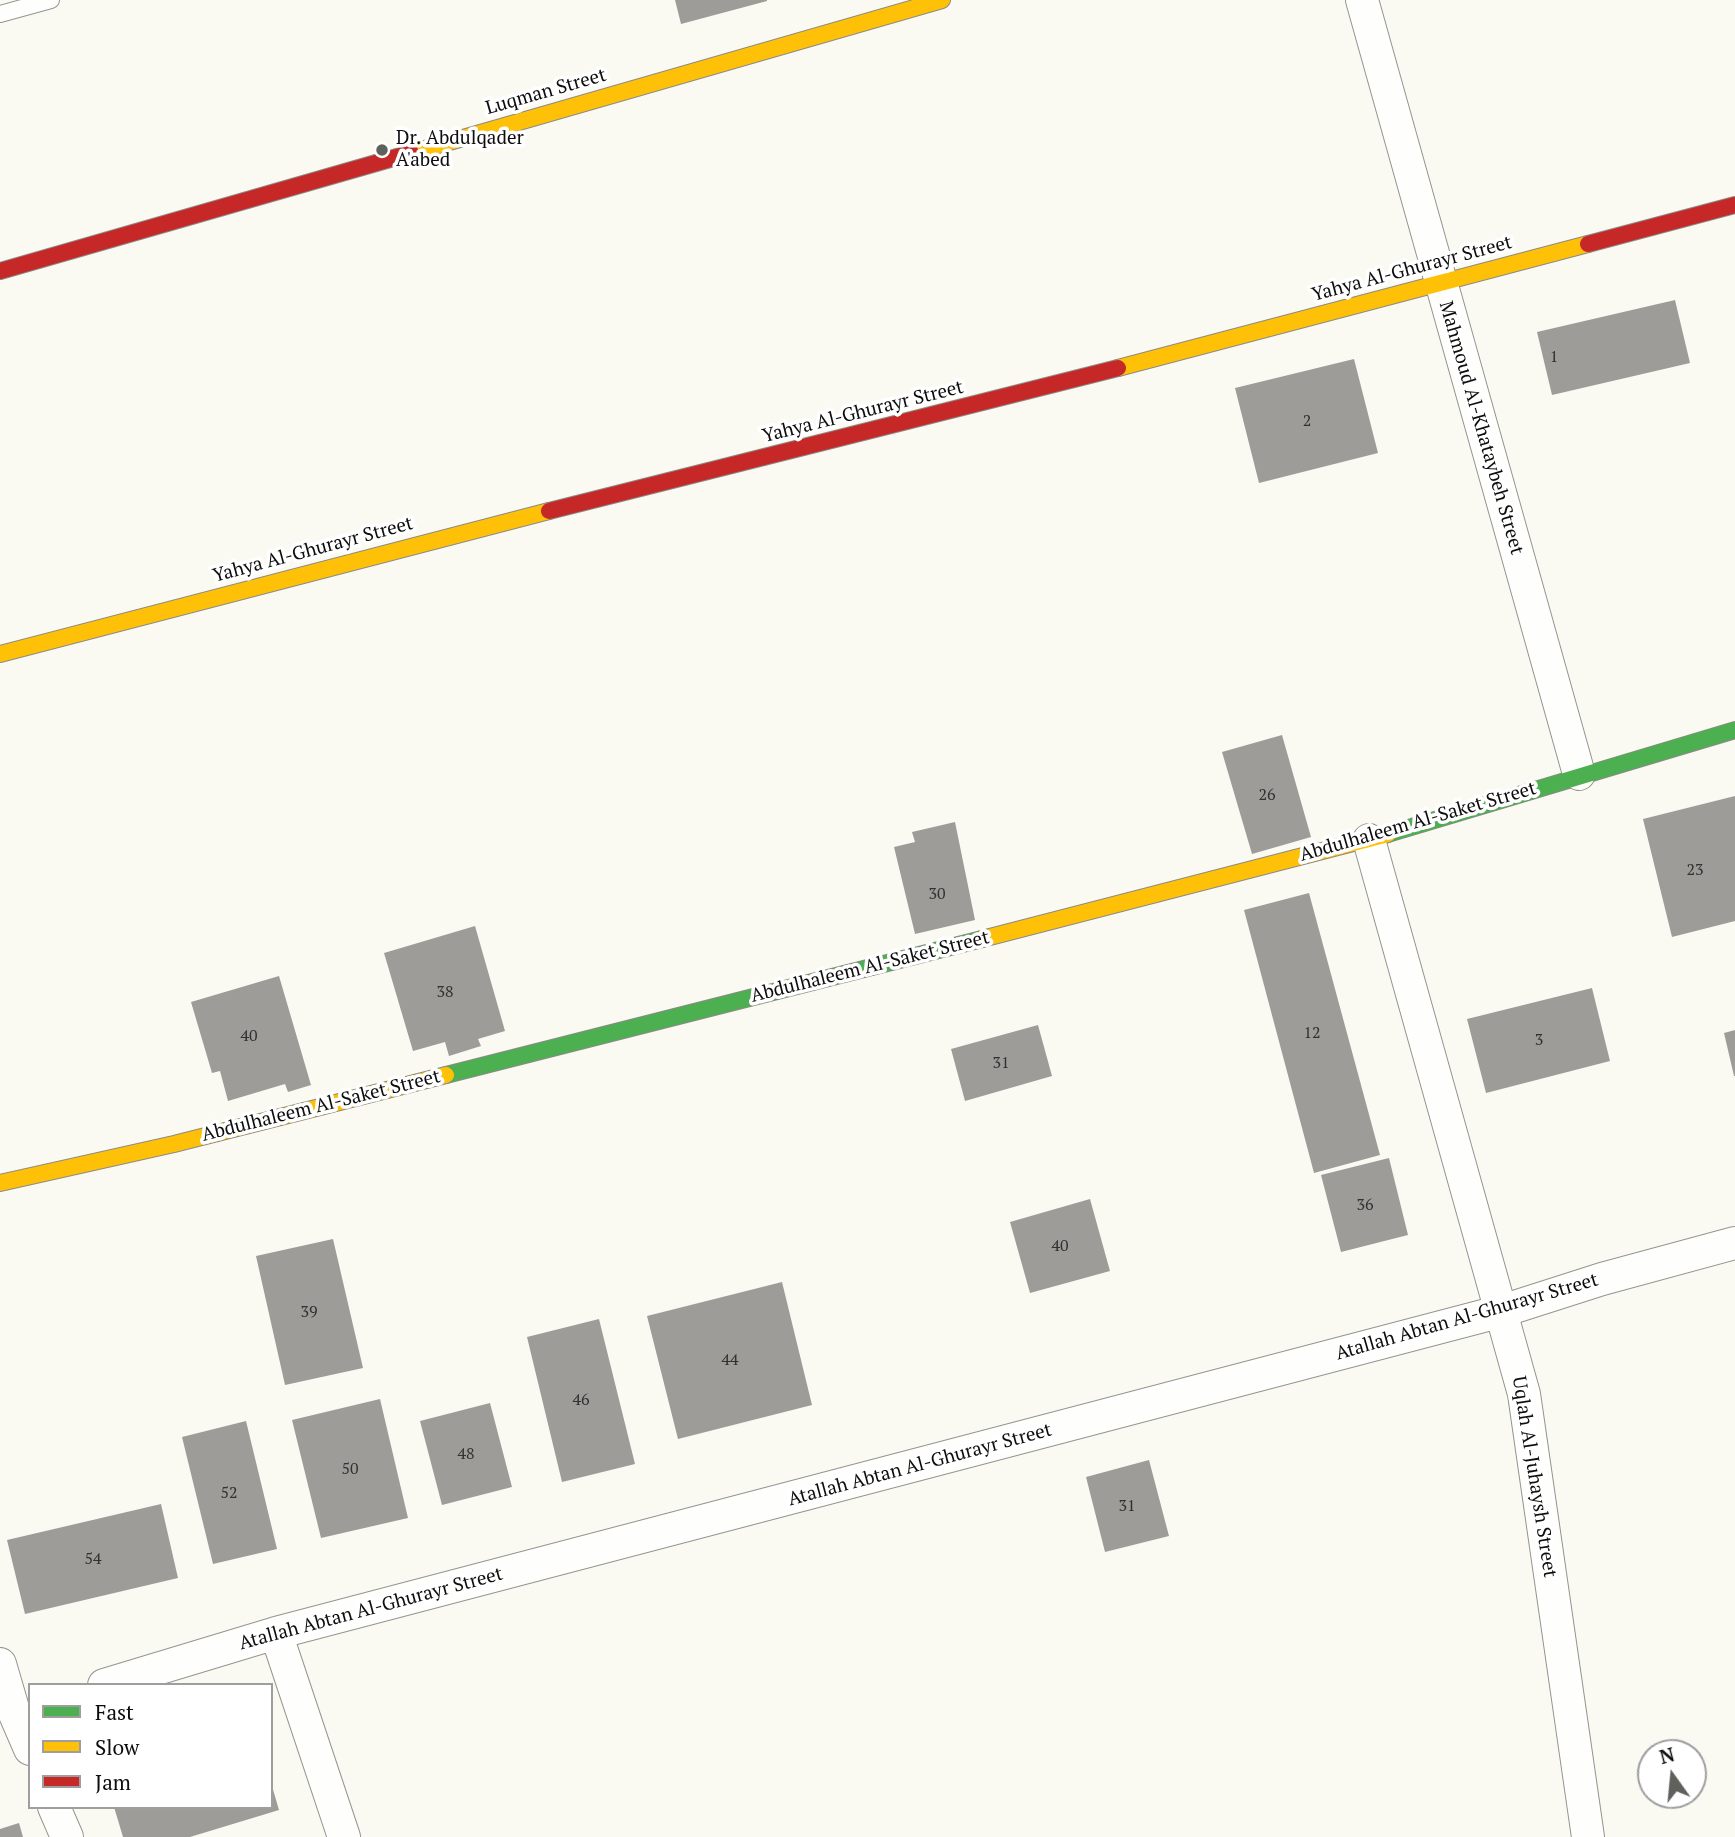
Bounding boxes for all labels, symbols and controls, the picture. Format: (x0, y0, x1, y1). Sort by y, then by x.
street label: Luqman Street (483, 64, 609, 120)
place label: Dr. Abdulqader A'abed (396, 128, 524, 172)
marker: Dr. Abdulqader A'abed (374, 142, 390, 158)
street label: Yahya Al-Ghurayr Street (1309, 231, 1515, 307)
street label: Mahmoud Al-Khataybeh Street (1434, 299, 1528, 557)
house number: 1 (1550, 347, 1558, 367)
street label: Yahya Al-Ghurayr Street (760, 376, 966, 448)
house number: 2 (1303, 411, 1311, 431)
street label: Yahya Al-Ghurayr Street (210, 512, 416, 588)
street label: Abdulhaleem Al-Saket Street (1297, 777, 1539, 867)
house number: 26 (1258, 785, 1276, 805)
house number: 23 (1686, 860, 1704, 880)
house number: 30 (928, 884, 946, 904)
street label: Abdulhaleem Al-Saket Street (748, 926, 992, 1008)
house number: 38 (436, 982, 454, 1002)
house number: 12 (1303, 1023, 1321, 1043)
house number: 40 (240, 1026, 258, 1046)
house number: 3 (1535, 1030, 1543, 1050)
house number: 31 (992, 1053, 1010, 1073)
street label: Abdulhaleem Al-Saket Street (199, 1065, 443, 1147)
house number: 36 (1356, 1195, 1374, 1215)
house number: 40 (1051, 1236, 1069, 1256)
street label: Atallah Abtan Al-Ghurayr Street (1333, 1269, 1601, 1365)
house number: 39 (300, 1302, 318, 1322)
house number: 44 (721, 1350, 739, 1370)
street label: Uqlah Al-Juhaysh Street (1507, 1375, 1561, 1579)
house number: 46 (572, 1390, 590, 1410)
street label: Atallah Abtan Al-Ghurayr Street (786, 1419, 1054, 1511)
house number: 48 (457, 1444, 475, 1464)
house number: 50 (341, 1459, 359, 1479)
house number: 52 (220, 1483, 238, 1503)
house number: 31 (1118, 1496, 1136, 1516)
house number: 54 (84, 1549, 102, 1569)
street label: Atallah Abtan Al-Ghurayr Street (237, 1563, 505, 1655)
legend (28, 1683, 273, 1809)
text: Fast (95, 1698, 134, 1726)
text: Slow (95, 1733, 139, 1761)
north arrow (1637, 1739, 1707, 1809)
text: N (1657, 1741, 1677, 1769)
text: Jam (95, 1768, 131, 1796)

